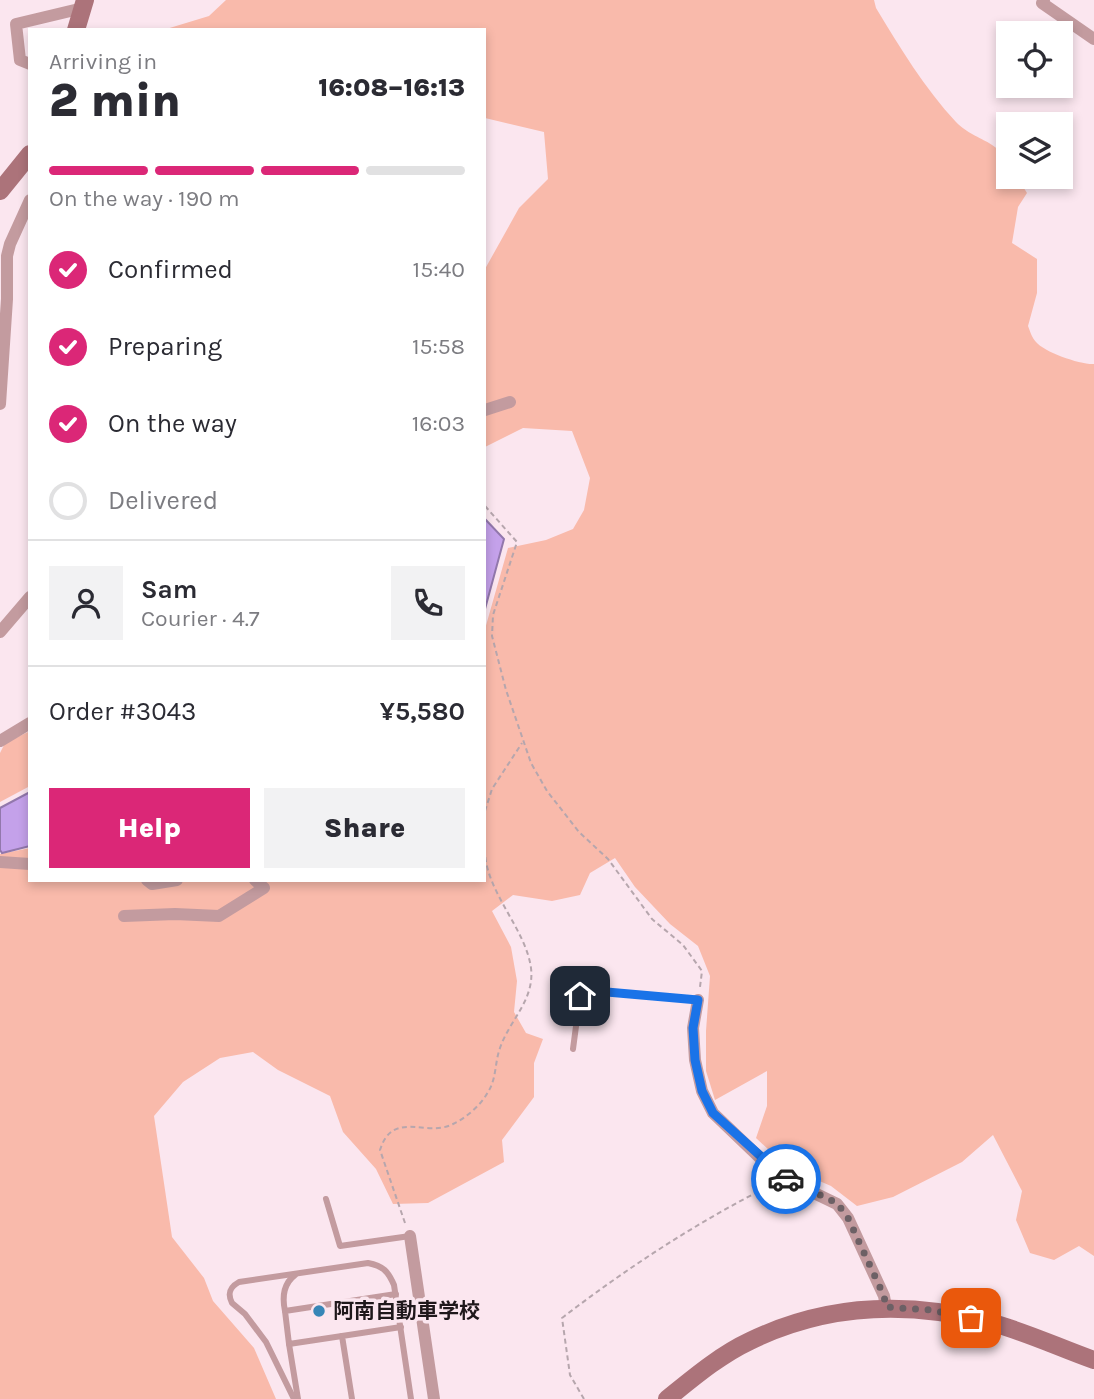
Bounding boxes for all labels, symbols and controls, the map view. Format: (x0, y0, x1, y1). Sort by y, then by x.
map controls (996, 21, 1073, 189)
button: locate (996, 21, 1073, 98)
text: Arriving in (49, 48, 157, 75)
text: 16:08–16:13 (318, 72, 465, 103)
text: 2 min (49, 74, 181, 128)
button: layers (996, 112, 1073, 189)
text: On the way · 190 m (49, 185, 240, 212)
icon: check (49, 251, 87, 289)
text: Confirmed (108, 254, 233, 285)
text: 15:40 (413, 256, 465, 283)
icon: check (49, 328, 87, 366)
text: Preparing (108, 331, 222, 362)
text: 15:58 (412, 333, 465, 360)
icon: check (49, 405, 87, 443)
text: On the way (108, 408, 237, 439)
text: 16:03 (412, 410, 465, 437)
text: Delivered (108, 485, 218, 516)
button: person (49, 566, 123, 640)
button: phone (391, 566, 465, 640)
text: Sam (141, 574, 197, 605)
text: Courier · 4.7 (141, 605, 260, 632)
text: Order #3043 (49, 696, 196, 727)
text: ¥5,580 (380, 696, 465, 727)
button: Help (49, 788, 250, 868)
button: Share (264, 788, 465, 868)
pin (550, 966, 610, 1026)
icon: home (561, 977, 599, 1015)
courier (751, 1144, 821, 1214)
icon: car (767, 1160, 805, 1198)
pin (941, 1288, 1001, 1348)
place label: 阿南自動車学校 (333, 1299, 480, 1323)
icon: bag (952, 1299, 990, 1337)
marker: 阿南自動車学校 (311, 1303, 327, 1319)

